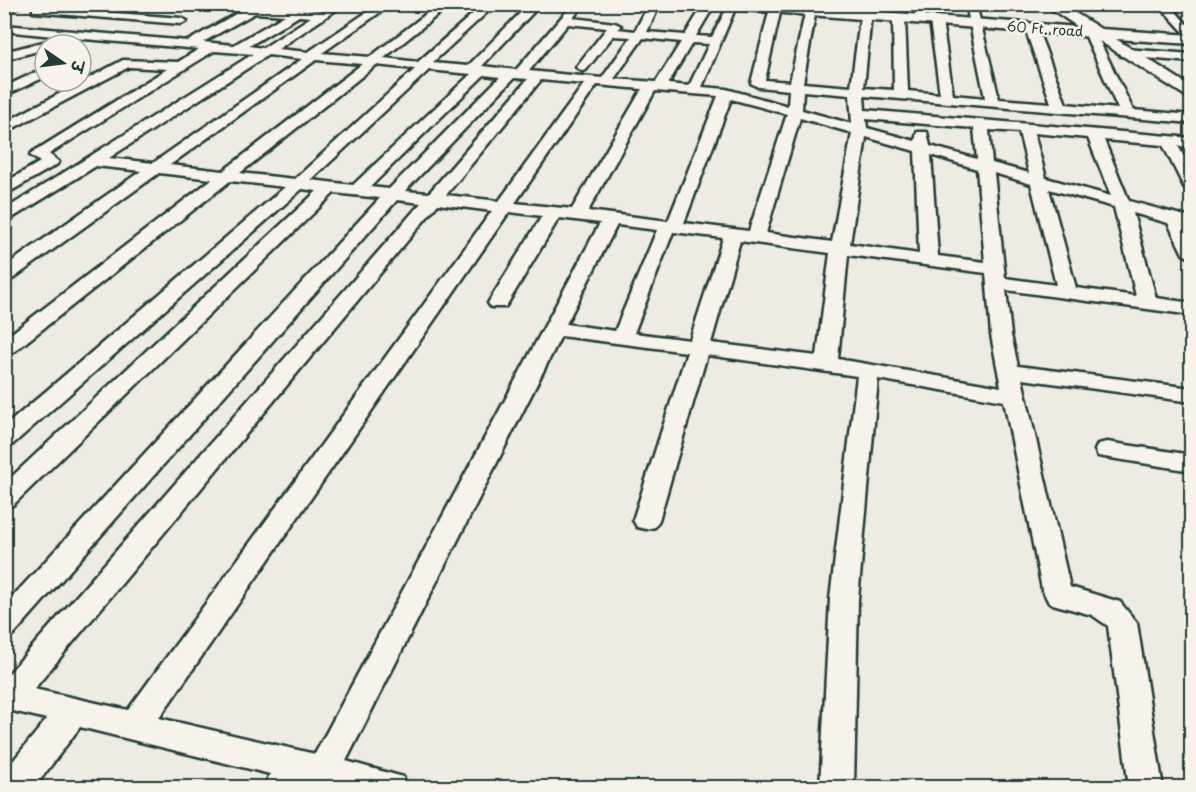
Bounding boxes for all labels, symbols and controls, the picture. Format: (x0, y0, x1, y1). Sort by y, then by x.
street label: 60 Ft. road (1006, 15, 1084, 42)
north arrow (33, 33, 93, 93)
text: उ (65, 57, 92, 76)

